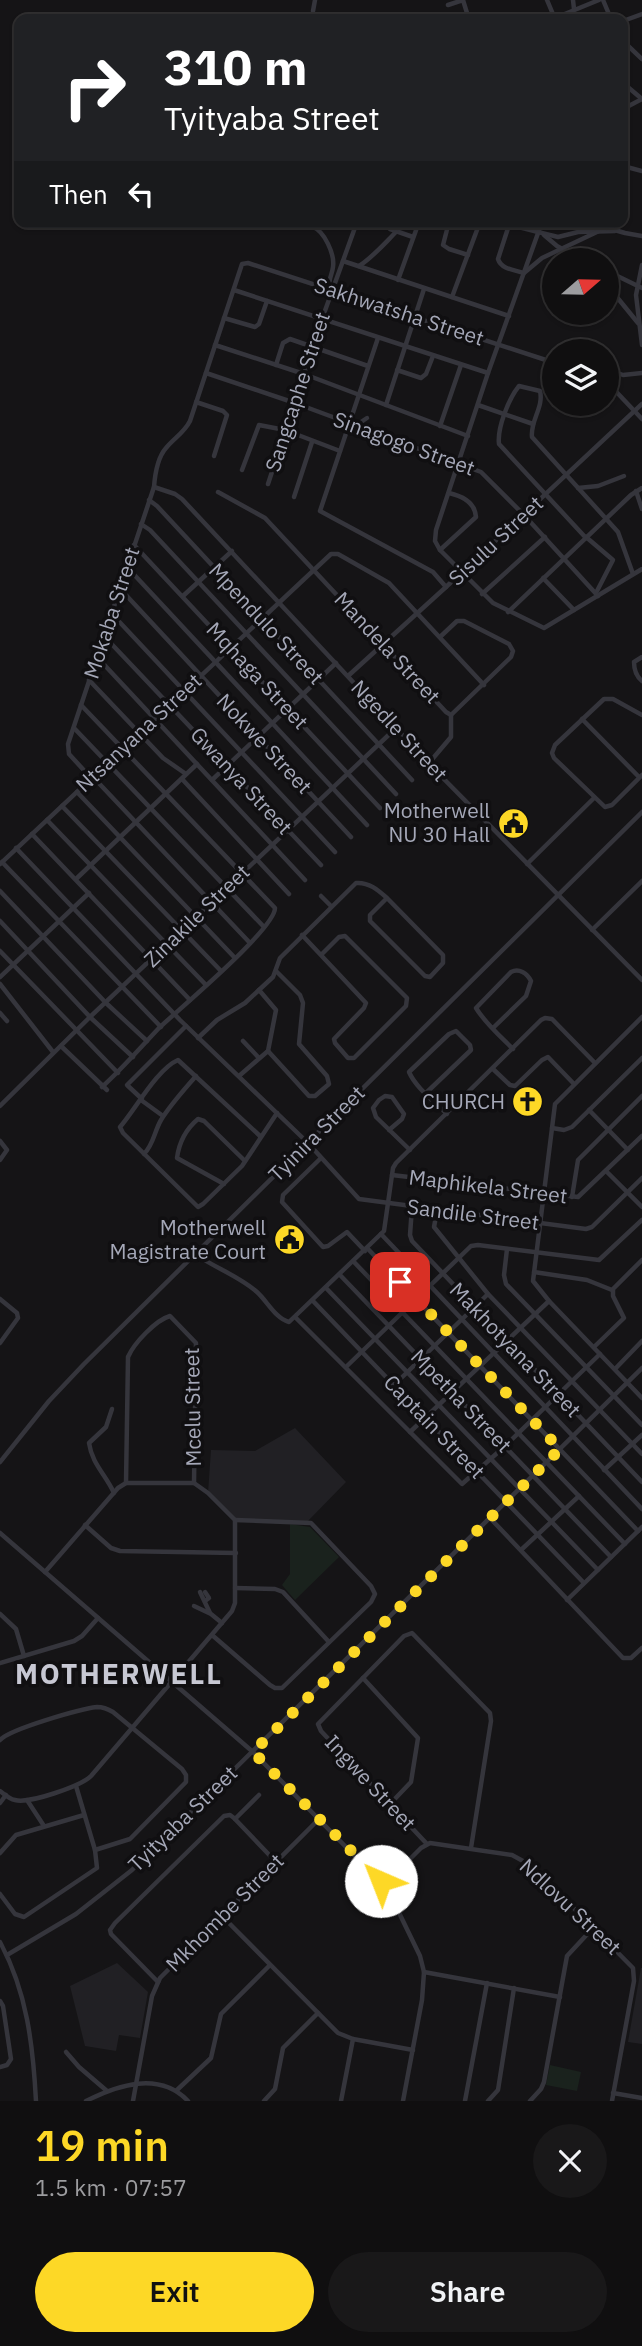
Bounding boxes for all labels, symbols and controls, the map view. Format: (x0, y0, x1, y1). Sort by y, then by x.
text: 310 m (164, 35, 308, 98)
icon: right (49, 42, 140, 133)
text: Tyityaba Street (164, 97, 380, 139)
icon: left (122, 175, 160, 213)
text: Then (49, 177, 108, 211)
north arrow (542, 248, 620, 326)
map controls (542, 248, 619, 416)
street label: Sakhwatsha Street (311, 270, 488, 352)
street label: Sangcaphe Street (258, 308, 336, 475)
button: layers (542, 339, 619, 416)
street label: Sinagogo Street (330, 404, 479, 482)
street label: Sisulu Street (442, 489, 549, 591)
street label: Mokaba Street (77, 543, 146, 682)
street label: Mpendulo Street (203, 556, 330, 690)
street label: Mandela Street (329, 585, 447, 709)
street label: Mqhaga Street (201, 616, 315, 735)
street label: Ntsanyana Street (69, 667, 207, 798)
street label: Ngedle Street (345, 673, 454, 787)
street label: Nokwe Street (211, 687, 319, 800)
street label: Gwanya Street (185, 721, 299, 840)
place label: Motherwell NU 30 Hall (384, 796, 490, 848)
public building icon: Motherwell NU 30 Hall (496, 806, 530, 840)
street label: Zinakile Street (137, 858, 255, 973)
street label: Tyinira Street (262, 1079, 371, 1188)
church icon: CHURCH (511, 1085, 545, 1119)
place label: CHURCH (422, 1087, 505, 1115)
street label: Maphikela Street (407, 1162, 569, 1210)
street label: Sandile Street (406, 1192, 541, 1236)
place label: Motherwell Magistrate Court (109, 1213, 266, 1265)
public building icon: Motherwell Magistrate Court (272, 1223, 306, 1257)
pin (370, 1252, 430, 1312)
icon: arrive (381, 1263, 419, 1301)
street label: Makhotyana Street (444, 1276, 587, 1423)
street label: Mpetha Street (405, 1342, 518, 1458)
street label: Mcelu Street (177, 1347, 207, 1467)
street label: Captain Street (378, 1368, 492, 1484)
district label: MOTHERWELL (15, 1655, 223, 1692)
street label: Ingwe Street (319, 1728, 422, 1836)
street label: Tyityaba Street (122, 1759, 243, 1878)
position arrow (344, 1844, 418, 1918)
street label: Mkhombe Street (159, 1847, 289, 1977)
street label: Ndlovu Street (514, 1852, 627, 1961)
text: 19 min (35, 2118, 169, 2173)
button: close (533, 2124, 607, 2198)
text: 1.5 km · 07:57 (35, 2172, 187, 2202)
button: Exit (35, 2252, 314, 2332)
button: Share (328, 2252, 607, 2332)

